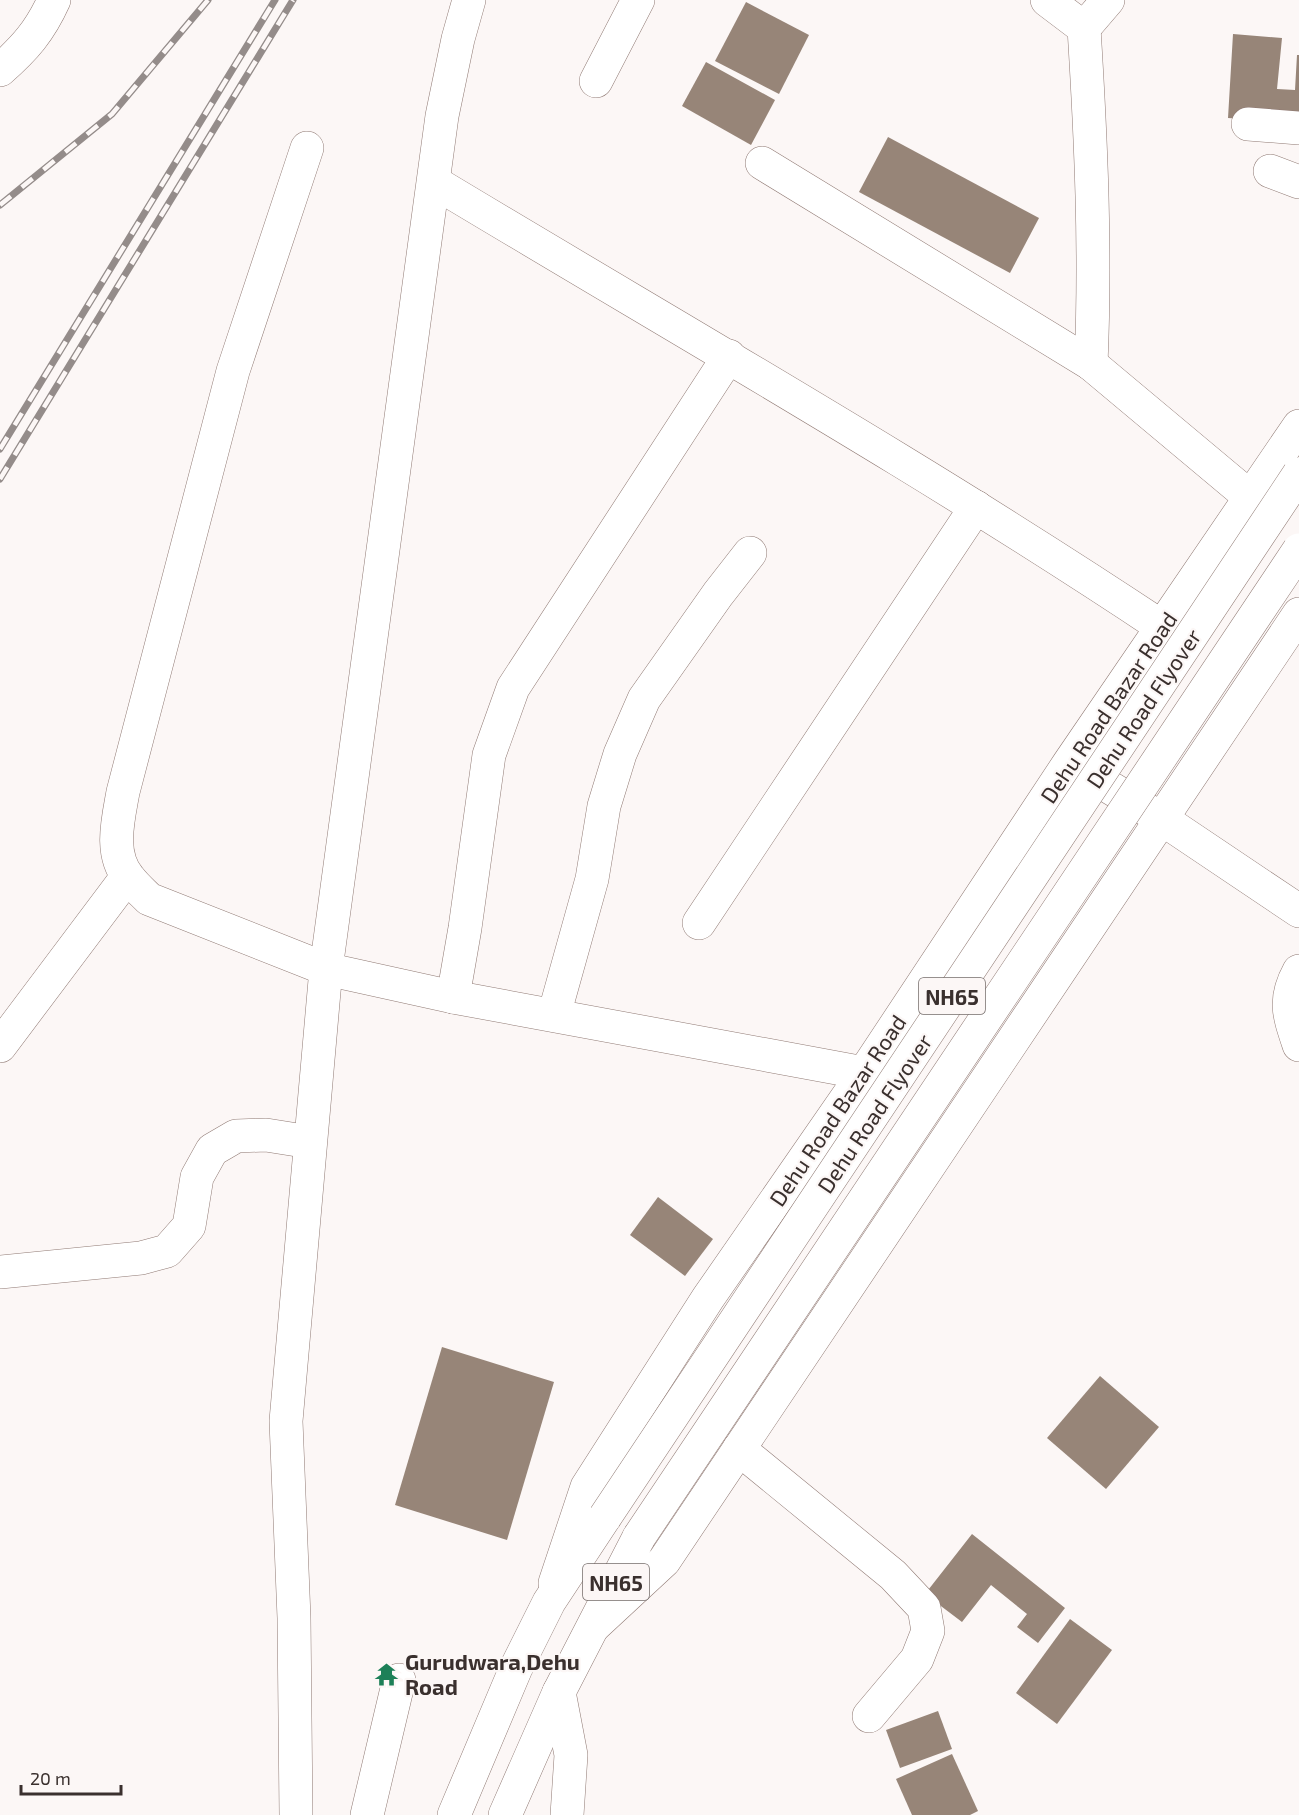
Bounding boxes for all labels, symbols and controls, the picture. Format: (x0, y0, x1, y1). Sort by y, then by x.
street label: Dehu Road Bazar Road (1034, 606, 1182, 808)
street label: Dehu Road Flyover (1080, 623, 1206, 792)
road number: NH65 (919, 978, 985, 1014)
street label: Dehu Road Bazar Road (763, 1009, 911, 1211)
street label: Dehu Road Flyover (811, 1028, 937, 1197)
road number: NH65 (583, 1564, 649, 1600)
place label: Gurudwara,Dehu Road (405, 1648, 580, 1699)
temple icon: Gurudwara,Dehu Road (374, 1661, 400, 1687)
scale bar (21, 1758, 122, 1796)
text: 20 m (30, 1767, 71, 1789)

